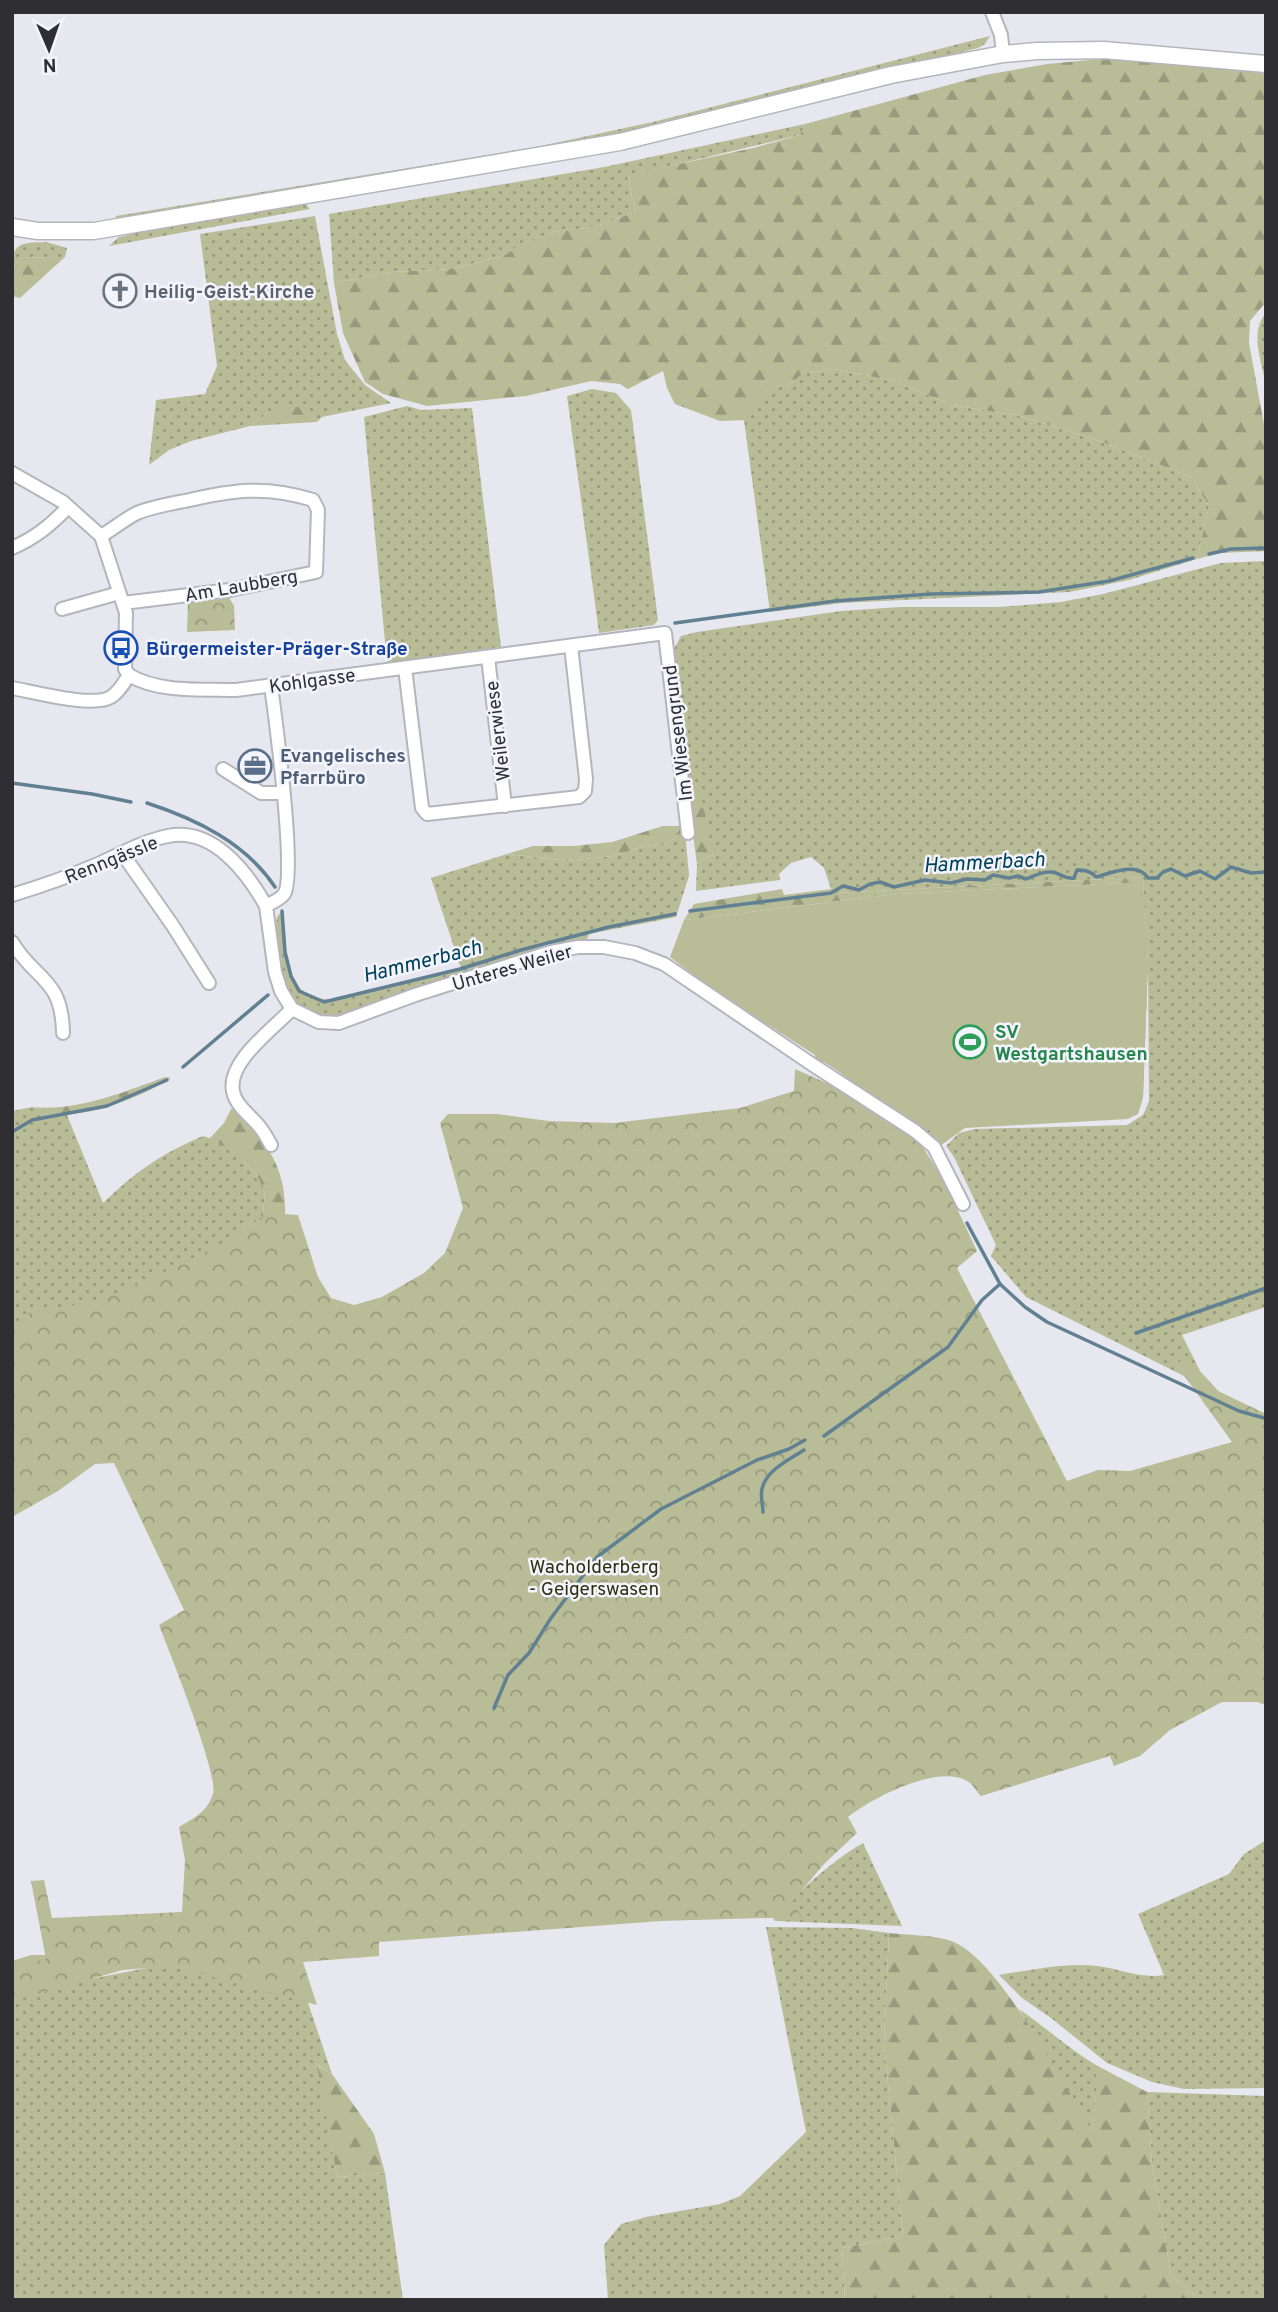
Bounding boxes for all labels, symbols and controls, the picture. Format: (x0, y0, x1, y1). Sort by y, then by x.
north arrow (14, 14, 84, 84)
text: N (42, 52, 57, 76)
church icon: Heilig-Geist-Kirche (101, 272, 139, 310)
place label: Heilig-Geist-Kirche (144, 281, 314, 305)
street label: Am Laubberg (183, 565, 300, 609)
bus stop icon: Bürgermeister-Präger-Straße (102, 629, 140, 667)
place label: Bürgermeister-Präger-Straße (146, 638, 408, 662)
street label: Im Wiesengrund (659, 663, 699, 802)
street label: Kohlgasse (268, 664, 357, 700)
street label: Weilerwiese (481, 679, 517, 782)
place label: Evangelisches Pfarrbüro (280, 745, 406, 791)
office icon: Evangelisches Pfarrbüro (236, 747, 274, 785)
street label: Renngässle (62, 831, 162, 890)
water label: Hammerbach (923, 847, 1046, 880)
water label: Hammerbach (360, 935, 485, 990)
street label: Unteres Weiler (450, 940, 576, 998)
place label: SV Westgartshausen (995, 1021, 1148, 1067)
sports icon: SV Westgartshausen (951, 1023, 989, 1061)
park label: Wacholderberg - Geigerswasen (529, 1556, 659, 1602)

